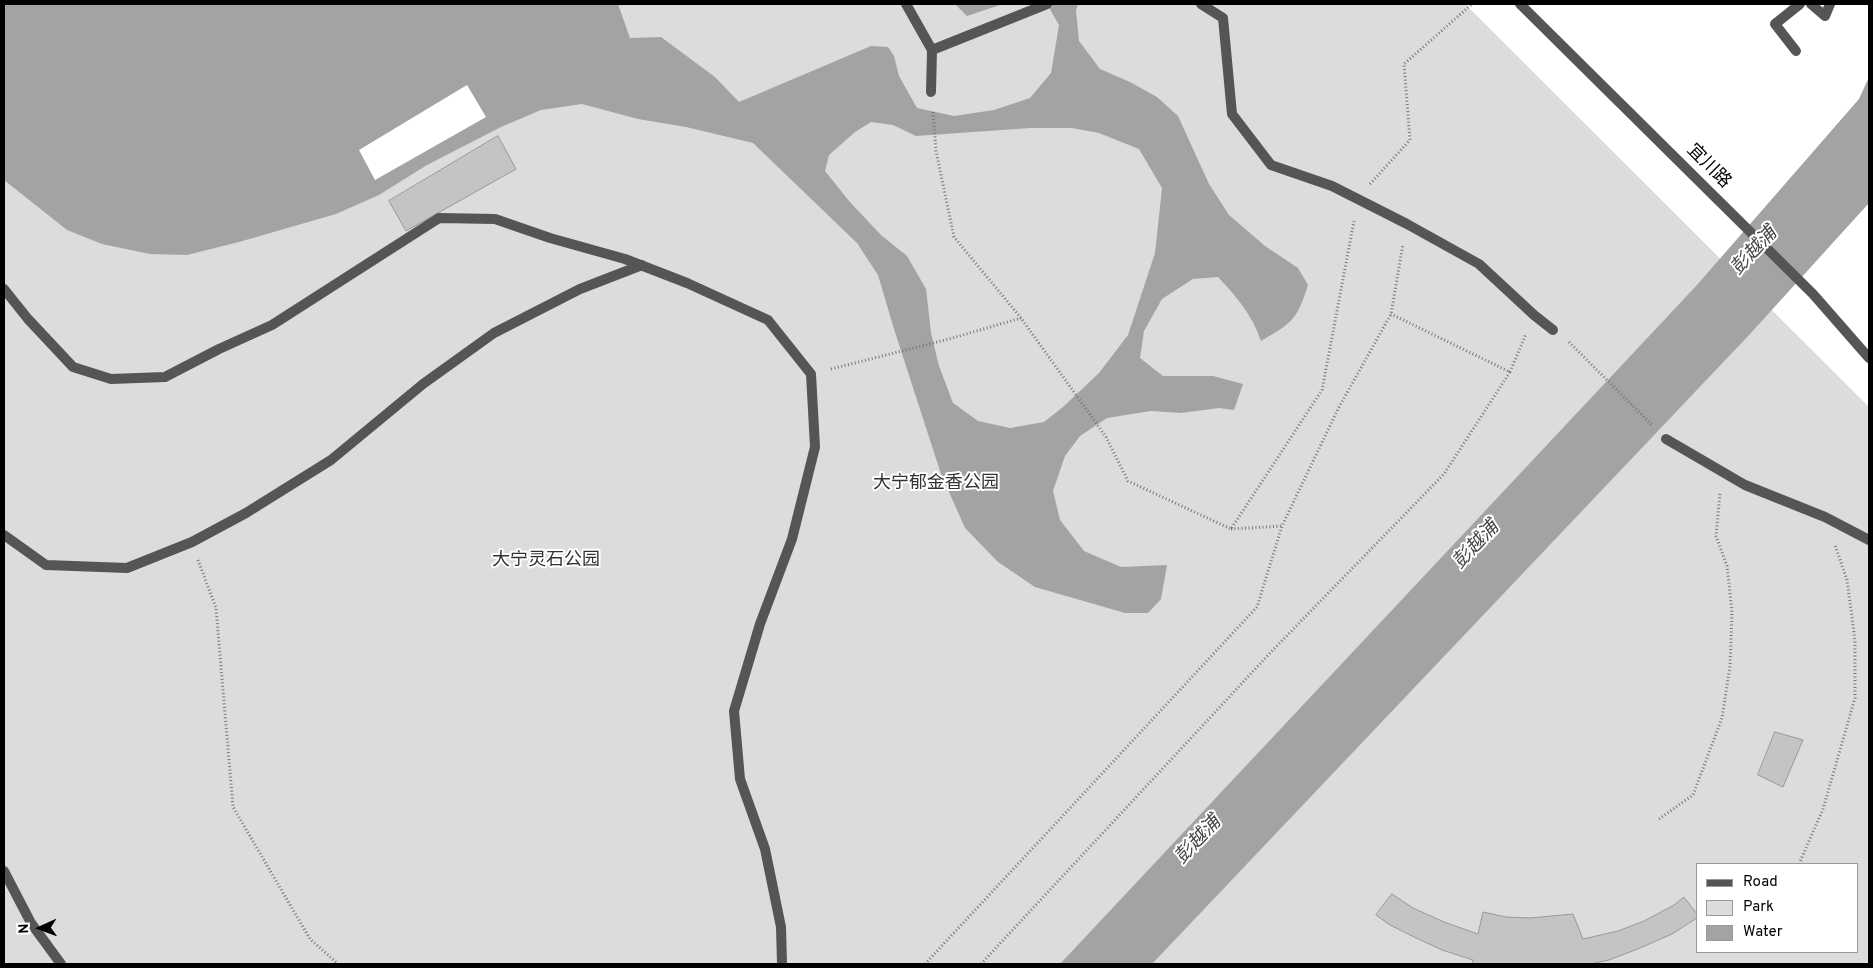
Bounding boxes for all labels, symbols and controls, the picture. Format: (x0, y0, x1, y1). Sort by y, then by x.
street label: 宜川路 (1681, 140, 1735, 194)
water label: 彭越浦 (1727, 223, 1783, 281)
park label: 大宁郁金香公园 (873, 473, 999, 495)
water label: 彭越浦 (1449, 517, 1505, 575)
park label: 大宁灵石公园 (492, 550, 600, 572)
water label: 彭越浦 (1171, 812, 1227, 870)
legend (1696, 863, 1858, 953)
text: Road (1743, 873, 1778, 892)
text: Park (1743, 898, 1774, 917)
north arrow (15, 903, 65, 953)
text: N (16, 923, 33, 934)
text: Water (1743, 923, 1782, 942)

